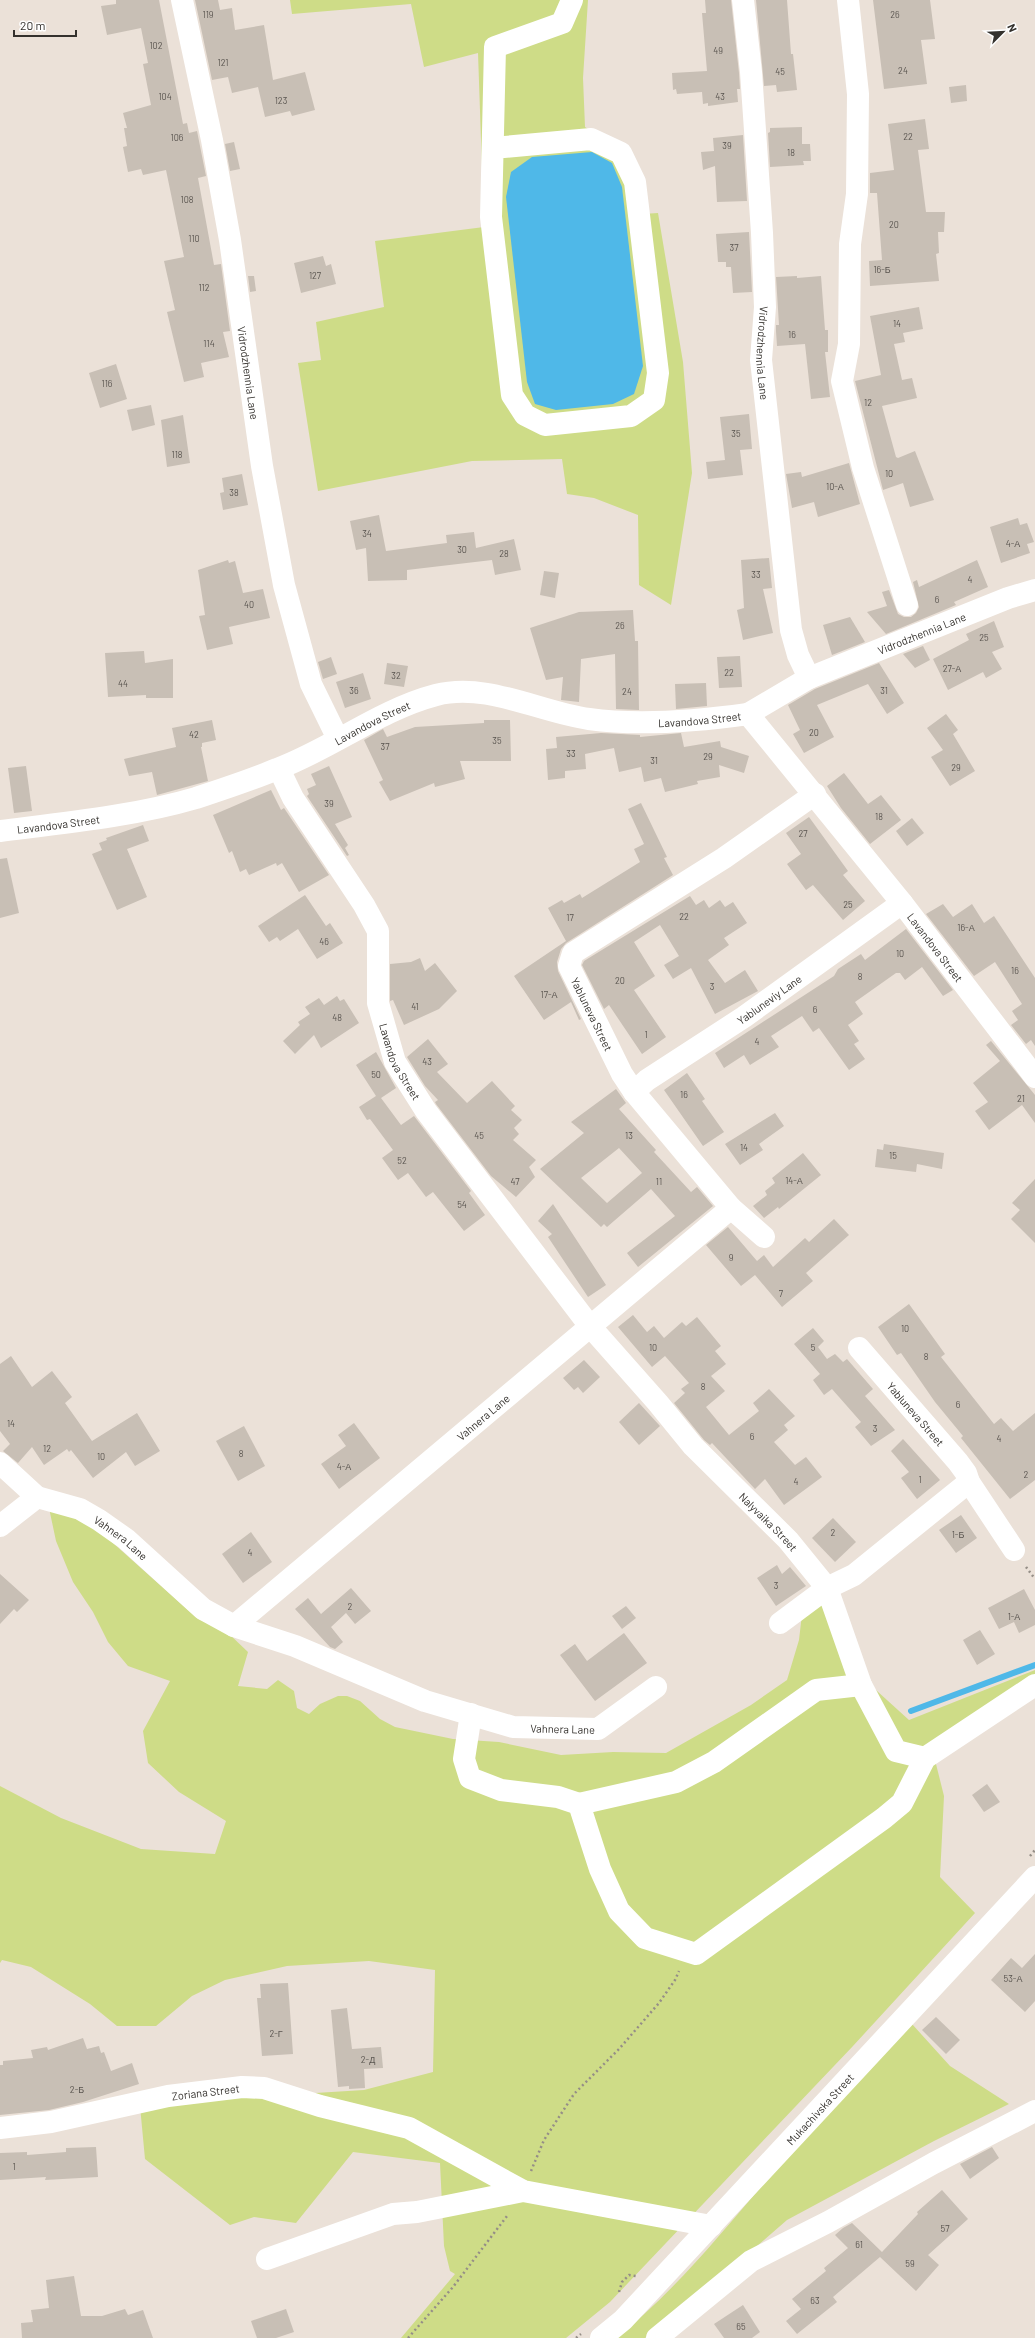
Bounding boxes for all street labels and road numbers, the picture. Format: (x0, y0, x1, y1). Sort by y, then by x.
street label: Vidrodzhennia Lane (755, 306, 772, 401)
street label: Vidrodzhennia Lane (236, 325, 262, 420)
street label: Vidrodzhennia Lane (875, 609, 968, 656)
street label: Lavandova Street (332, 698, 412, 747)
street label: Lavandova Street (658, 708, 742, 729)
street label: Lavandova Street (16, 812, 101, 835)
street label: Lavandova Street (905, 910, 966, 984)
street label: Yabluneviy Lane (734, 971, 804, 1027)
street label: Yabluneva Street (569, 975, 615, 1053)
street label: Lavandova Street (378, 1022, 424, 1102)
street label: Yabluneva Street (885, 1379, 947, 1448)
street label: Vahnera Lane (454, 1391, 512, 1443)
street label: Nalyvaika Street (737, 1489, 801, 1553)
street label: Vahnera Lane (92, 1512, 151, 1562)
street label: Vahnera Lane (530, 1721, 595, 1735)
street label: Mukachivska Street (783, 2070, 856, 2147)
street label: Zoriana Street (171, 2081, 240, 2102)

